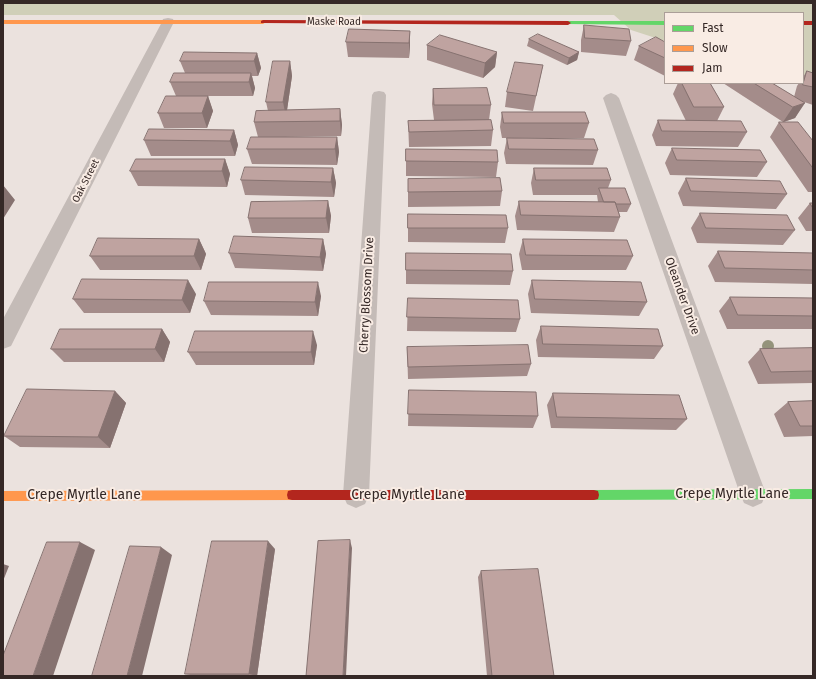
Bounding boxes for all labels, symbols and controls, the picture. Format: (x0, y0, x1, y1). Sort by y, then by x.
legend (664, 12, 804, 84)
street label: Maske Road (307, 16, 361, 28)
text: Fast (702, 21, 724, 35)
text: Slow (702, 41, 728, 55)
text: Jam (702, 61, 722, 75)
street label: Oak Street (70, 157, 102, 205)
street label: Cherry Blossom Drive (357, 237, 377, 353)
street label: Oleander Drive (661, 255, 703, 337)
street label: Crepe Myrtle Lane (675, 486, 789, 502)
street label: Crepe Myrtle Lane (27, 487, 141, 503)
street label: Crepe Myrtle Lane (351, 487, 465, 503)

